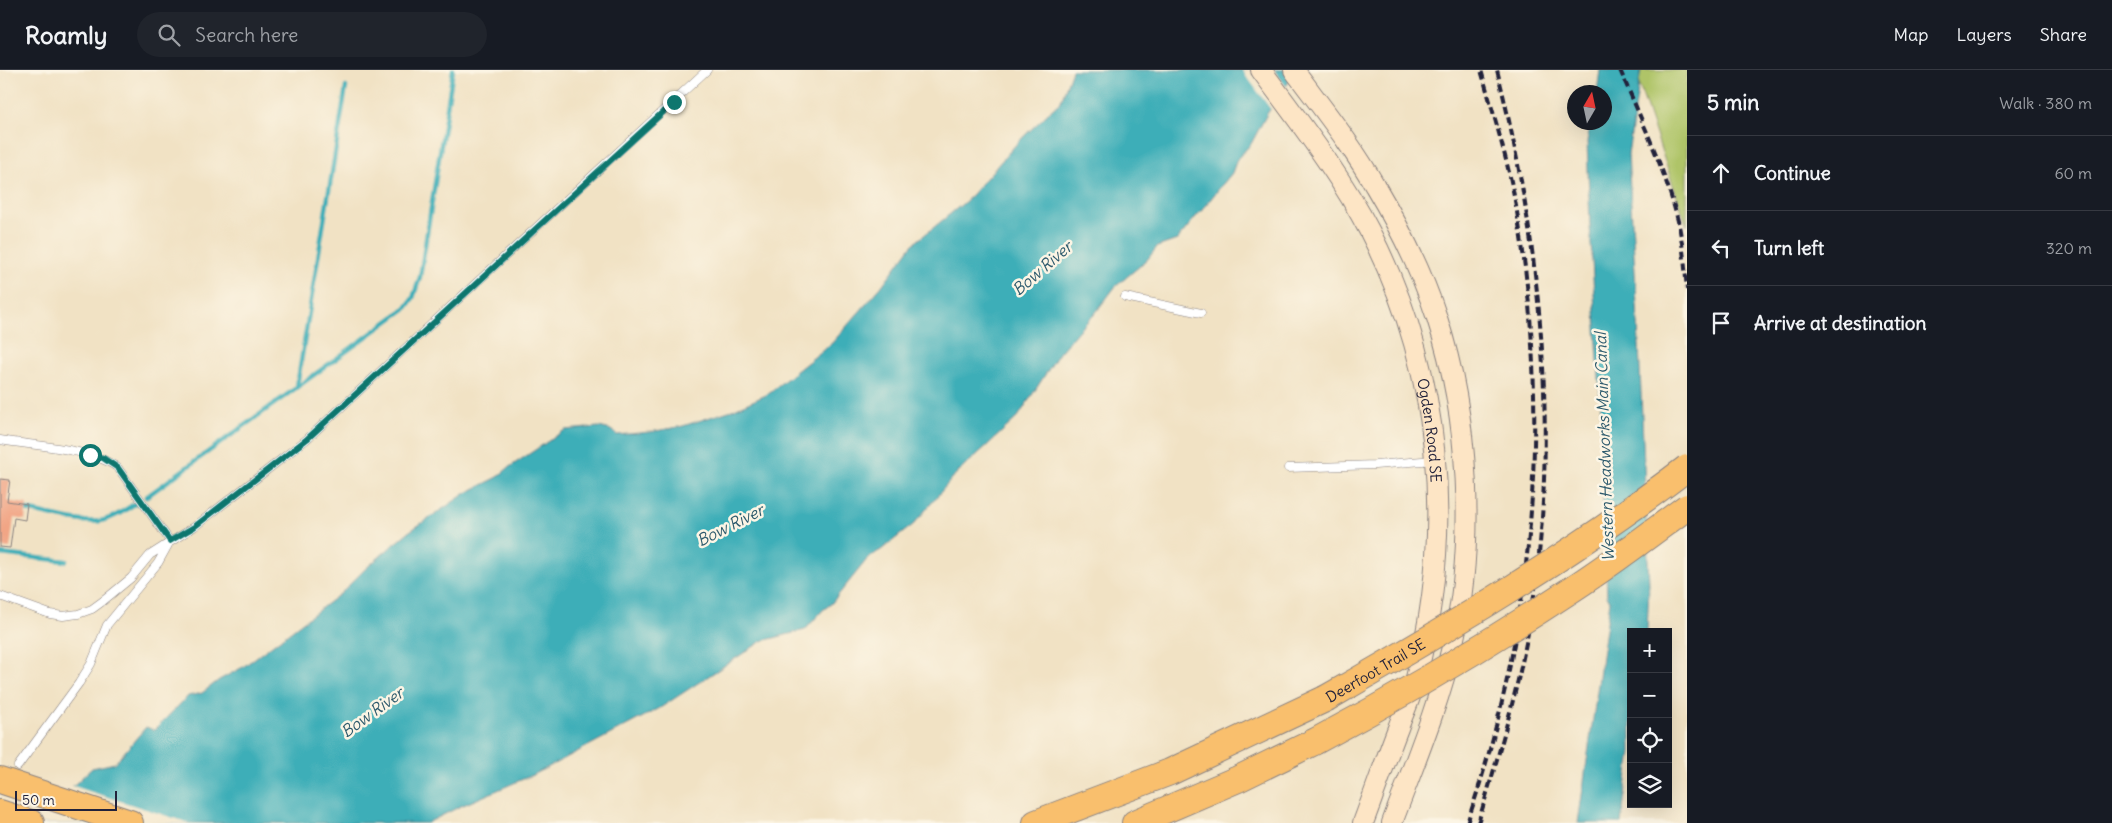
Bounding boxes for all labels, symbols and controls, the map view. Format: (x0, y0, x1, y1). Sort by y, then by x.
search box (137, 12, 487, 57)
text: Roamly (25, 20, 107, 50)
icon: search (155, 21, 183, 49)
text: Search here (195, 23, 298, 47)
text: Map (1893, 23, 1928, 46)
text: Layers (1956, 23, 2012, 46)
text: Share (2040, 23, 2087, 46)
north arrow (1567, 85, 1612, 130)
text: 5 min (1707, 89, 1759, 116)
route end (663, 91, 686, 114)
text: Walk · 380 m (1999, 93, 2092, 113)
icon: ahead (1707, 159, 1735, 187)
text: Continue (1754, 161, 1831, 185)
text: 60 m (2054, 163, 2092, 183)
icon: left (1707, 234, 1735, 262)
water label: Bow River (1008, 235, 1078, 299)
text: Turn left (1754, 236, 1824, 260)
text: 320 m (2046, 238, 2092, 258)
icon: arrive (1707, 309, 1735, 337)
text: Arrive at destination (1754, 311, 1927, 335)
water label: Western Headworks Main Canal (1590, 330, 1618, 562)
street label: Ogden Road SE (1413, 376, 1446, 483)
route start (79, 444, 102, 467)
water label: Bow River (693, 499, 769, 550)
map controls (1627, 628, 1672, 808)
button: + (1627, 628, 1672, 673)
street label: Deerfoot Trail SE (1322, 634, 1429, 706)
button: − (1627, 673, 1672, 718)
water label: Bow River (337, 681, 409, 741)
button: locate (1627, 718, 1672, 763)
button: layers (1627, 763, 1672, 808)
scale bar (15, 788, 118, 811)
text: 50 m (22, 791, 55, 809)

